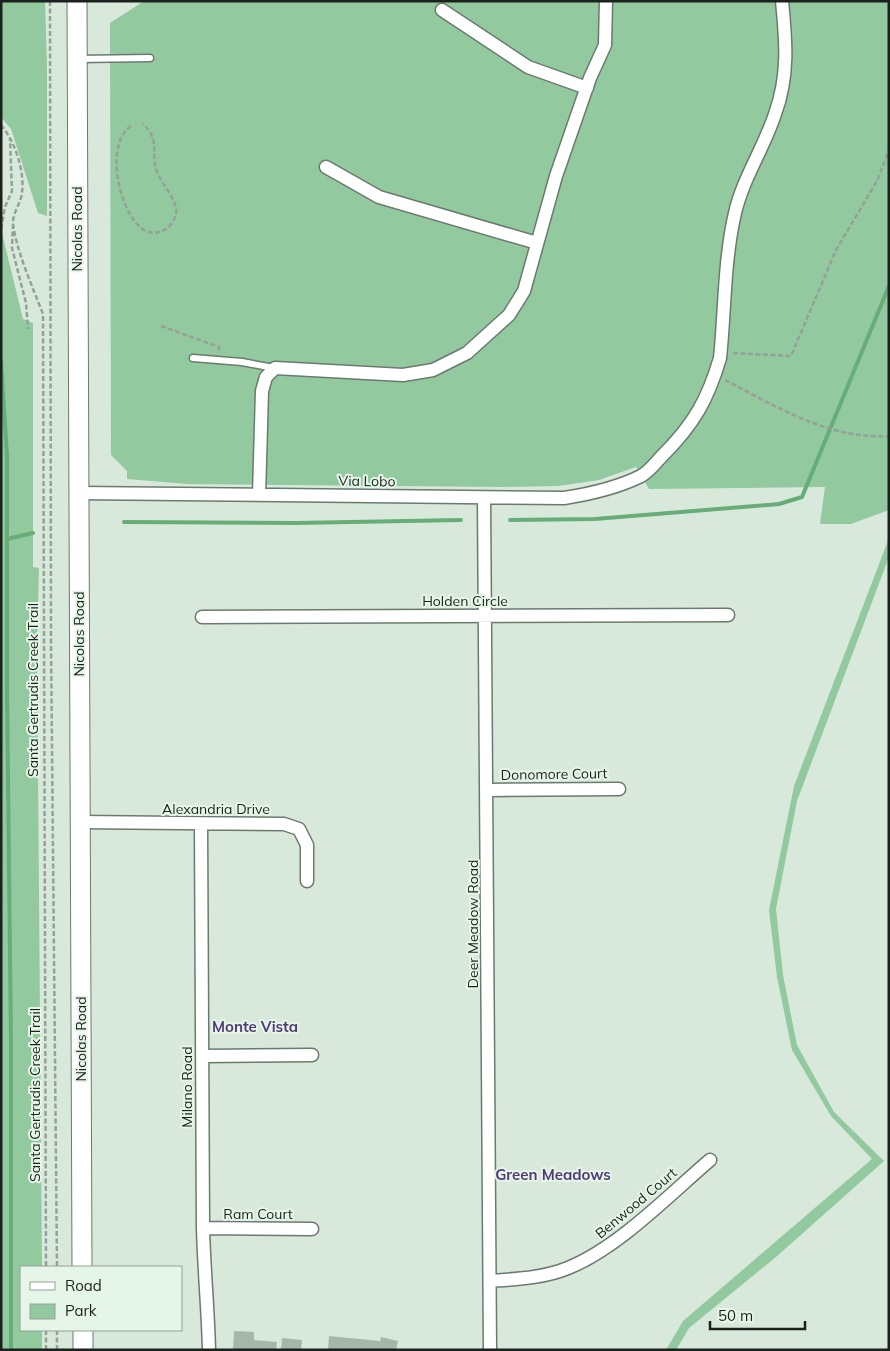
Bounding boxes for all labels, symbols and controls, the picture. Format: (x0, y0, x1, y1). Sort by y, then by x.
street label: Nicolas Road (68, 186, 86, 272)
street label: Via Lobo (338, 472, 396, 490)
street label: Nicolas Road (70, 591, 88, 677)
street label: Holden Circle (422, 592, 508, 610)
street label: Santa Gertrudis Creek Trail (24, 603, 42, 777)
street label: Donomore Court (500, 764, 608, 784)
street label: Alexandria Drive (162, 800, 270, 818)
street label: Deer Meadow Road (464, 860, 482, 988)
street label: Nicolas Road (72, 996, 90, 1082)
street label: Santa Gertrudis Creek Trail (26, 1008, 44, 1182)
district label: Monte Vista (212, 1017, 298, 1036)
street label: Milano Road (178, 1046, 196, 1128)
street label: Benwood Court (592, 1164, 681, 1242)
district label: Green Meadows (495, 1165, 611, 1184)
street label: Ram Court (223, 1205, 293, 1223)
legend (20, 1266, 182, 1331)
text: Road (65, 1276, 102, 1295)
scale bar (710, 1298, 805, 1330)
text: Park (65, 1301, 97, 1320)
text: 50 m (718, 1306, 753, 1325)

